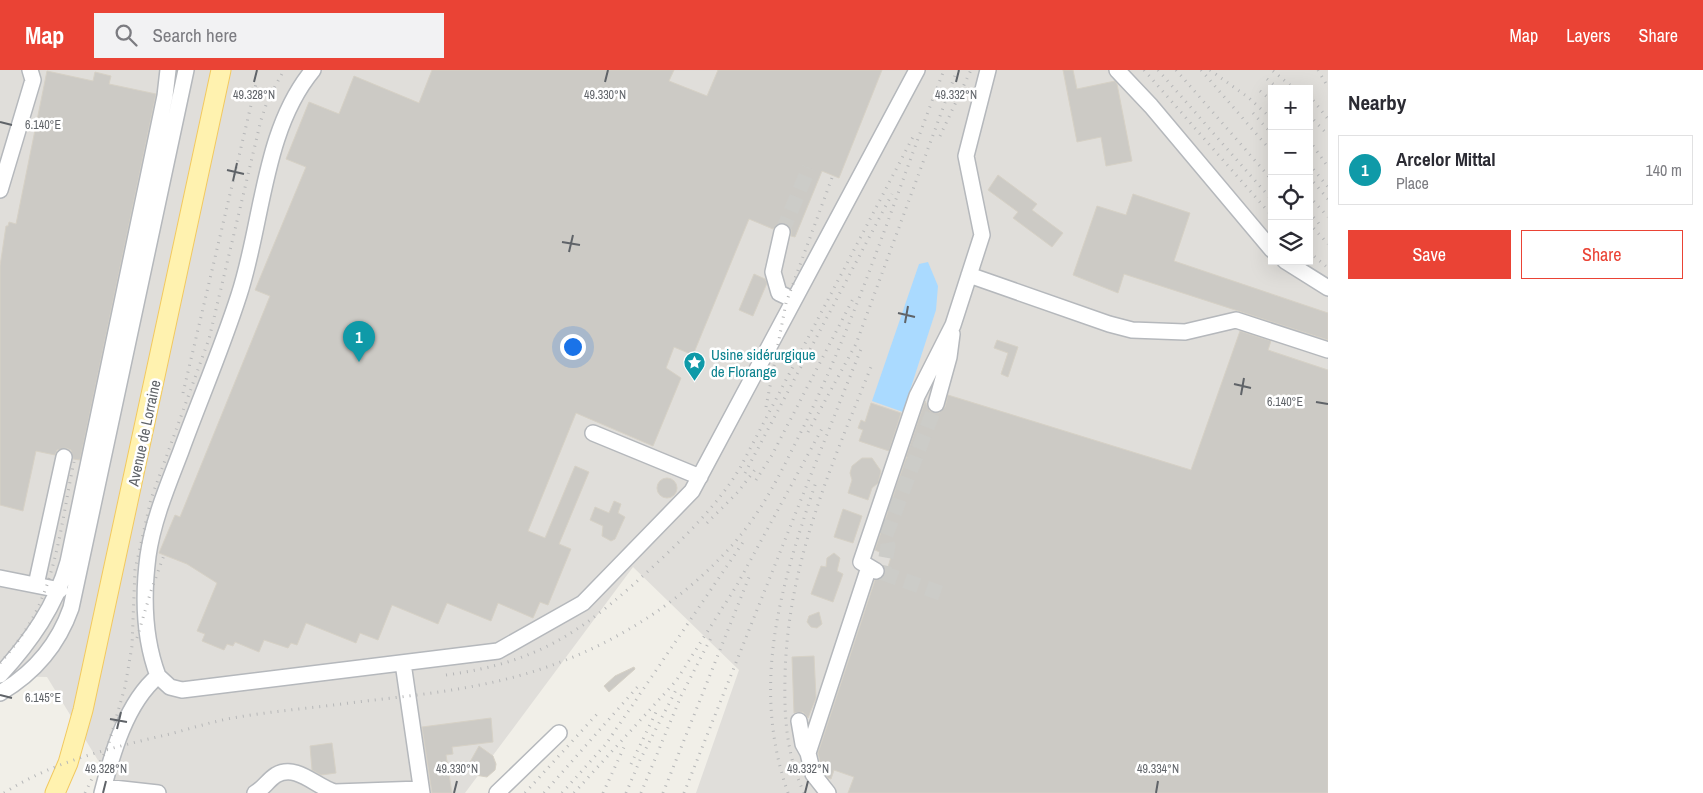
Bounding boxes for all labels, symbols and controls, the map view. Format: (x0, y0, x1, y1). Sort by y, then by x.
search box (94, 13, 444, 58)
text: Map (25, 19, 64, 51)
icon: search (112, 21, 140, 49)
text: Search here (152, 22, 237, 48)
text: Map (1510, 23, 1538, 48)
text: Layers (1566, 23, 1611, 48)
text: Share (1639, 23, 1678, 48)
map controls (1268, 85, 1313, 265)
button: + (1268, 85, 1313, 130)
text: 49.328°N (233, 87, 275, 103)
text: 49.330°N (584, 87, 626, 103)
text: 49.332°N (935, 87, 977, 103)
text: Nearby (1348, 88, 1406, 117)
text: 6.140°E (25, 117, 61, 133)
button: − (1268, 130, 1313, 175)
text: Arcelor Mittal (1396, 146, 1496, 172)
text: 1 (1361, 159, 1369, 181)
text: 140 m (1646, 159, 1682, 181)
text: Place (1396, 172, 1429, 194)
button: locate (1268, 175, 1313, 220)
button: layers (1268, 220, 1313, 265)
button: Save (1348, 230, 1511, 279)
button: Share (1521, 230, 1683, 279)
pin: 1 (343, 321, 375, 362)
your location (560, 334, 586, 360)
place label: Usine sidérurgique de Florange (711, 344, 816, 382)
place icon: Usine sidérurgique de Florange (683, 351, 707, 382)
street label: Avenue de Lorraine (122, 378, 166, 489)
text: 6.140°E (1267, 394, 1303, 410)
text: 6.145°E (25, 690, 61, 706)
text: 49.328°N (85, 761, 127, 777)
text: 49.330°N (436, 761, 478, 777)
text: 49.332°N (787, 761, 829, 777)
text: 49.334°N (1137, 761, 1179, 777)

